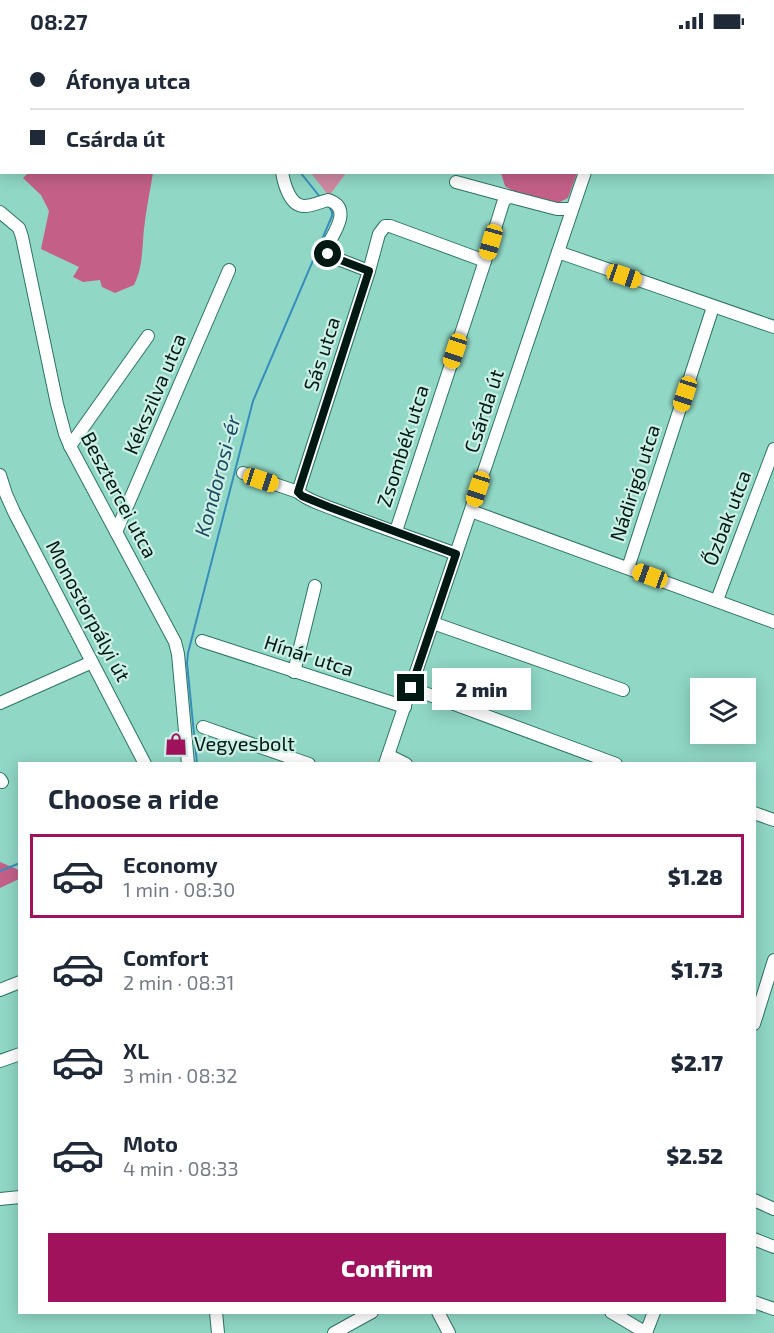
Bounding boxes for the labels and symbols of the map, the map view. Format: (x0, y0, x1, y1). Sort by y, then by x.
car (477, 222, 505, 262)
route start (314, 240, 341, 267)
car (604, 262, 644, 290)
street label: Sás utca (298, 314, 344, 394)
street label: Kékszilva utca (118, 330, 190, 458)
car (441, 331, 469, 371)
street label: Csárda út (458, 366, 508, 455)
car (671, 374, 699, 414)
street label: Zsombék utca (371, 382, 433, 510)
water label: Kondorosi-ér (188, 412, 245, 539)
street label: Nádirigó utca (604, 421, 664, 544)
street label: Besztercei utca (77, 427, 163, 562)
car (241, 466, 281, 494)
street label: Őzbak utca (697, 467, 755, 569)
car (464, 469, 492, 509)
street label: Monostorpályi út (42, 536, 136, 685)
car (630, 561, 670, 591)
street label: Hínár utca (261, 629, 357, 681)
callout: 2 min (432, 667, 531, 709)
route end (397, 674, 424, 701)
shop icon: Vegyesbolt (163, 731, 189, 757)
place label: Vegyesbolt (194, 731, 295, 755)

